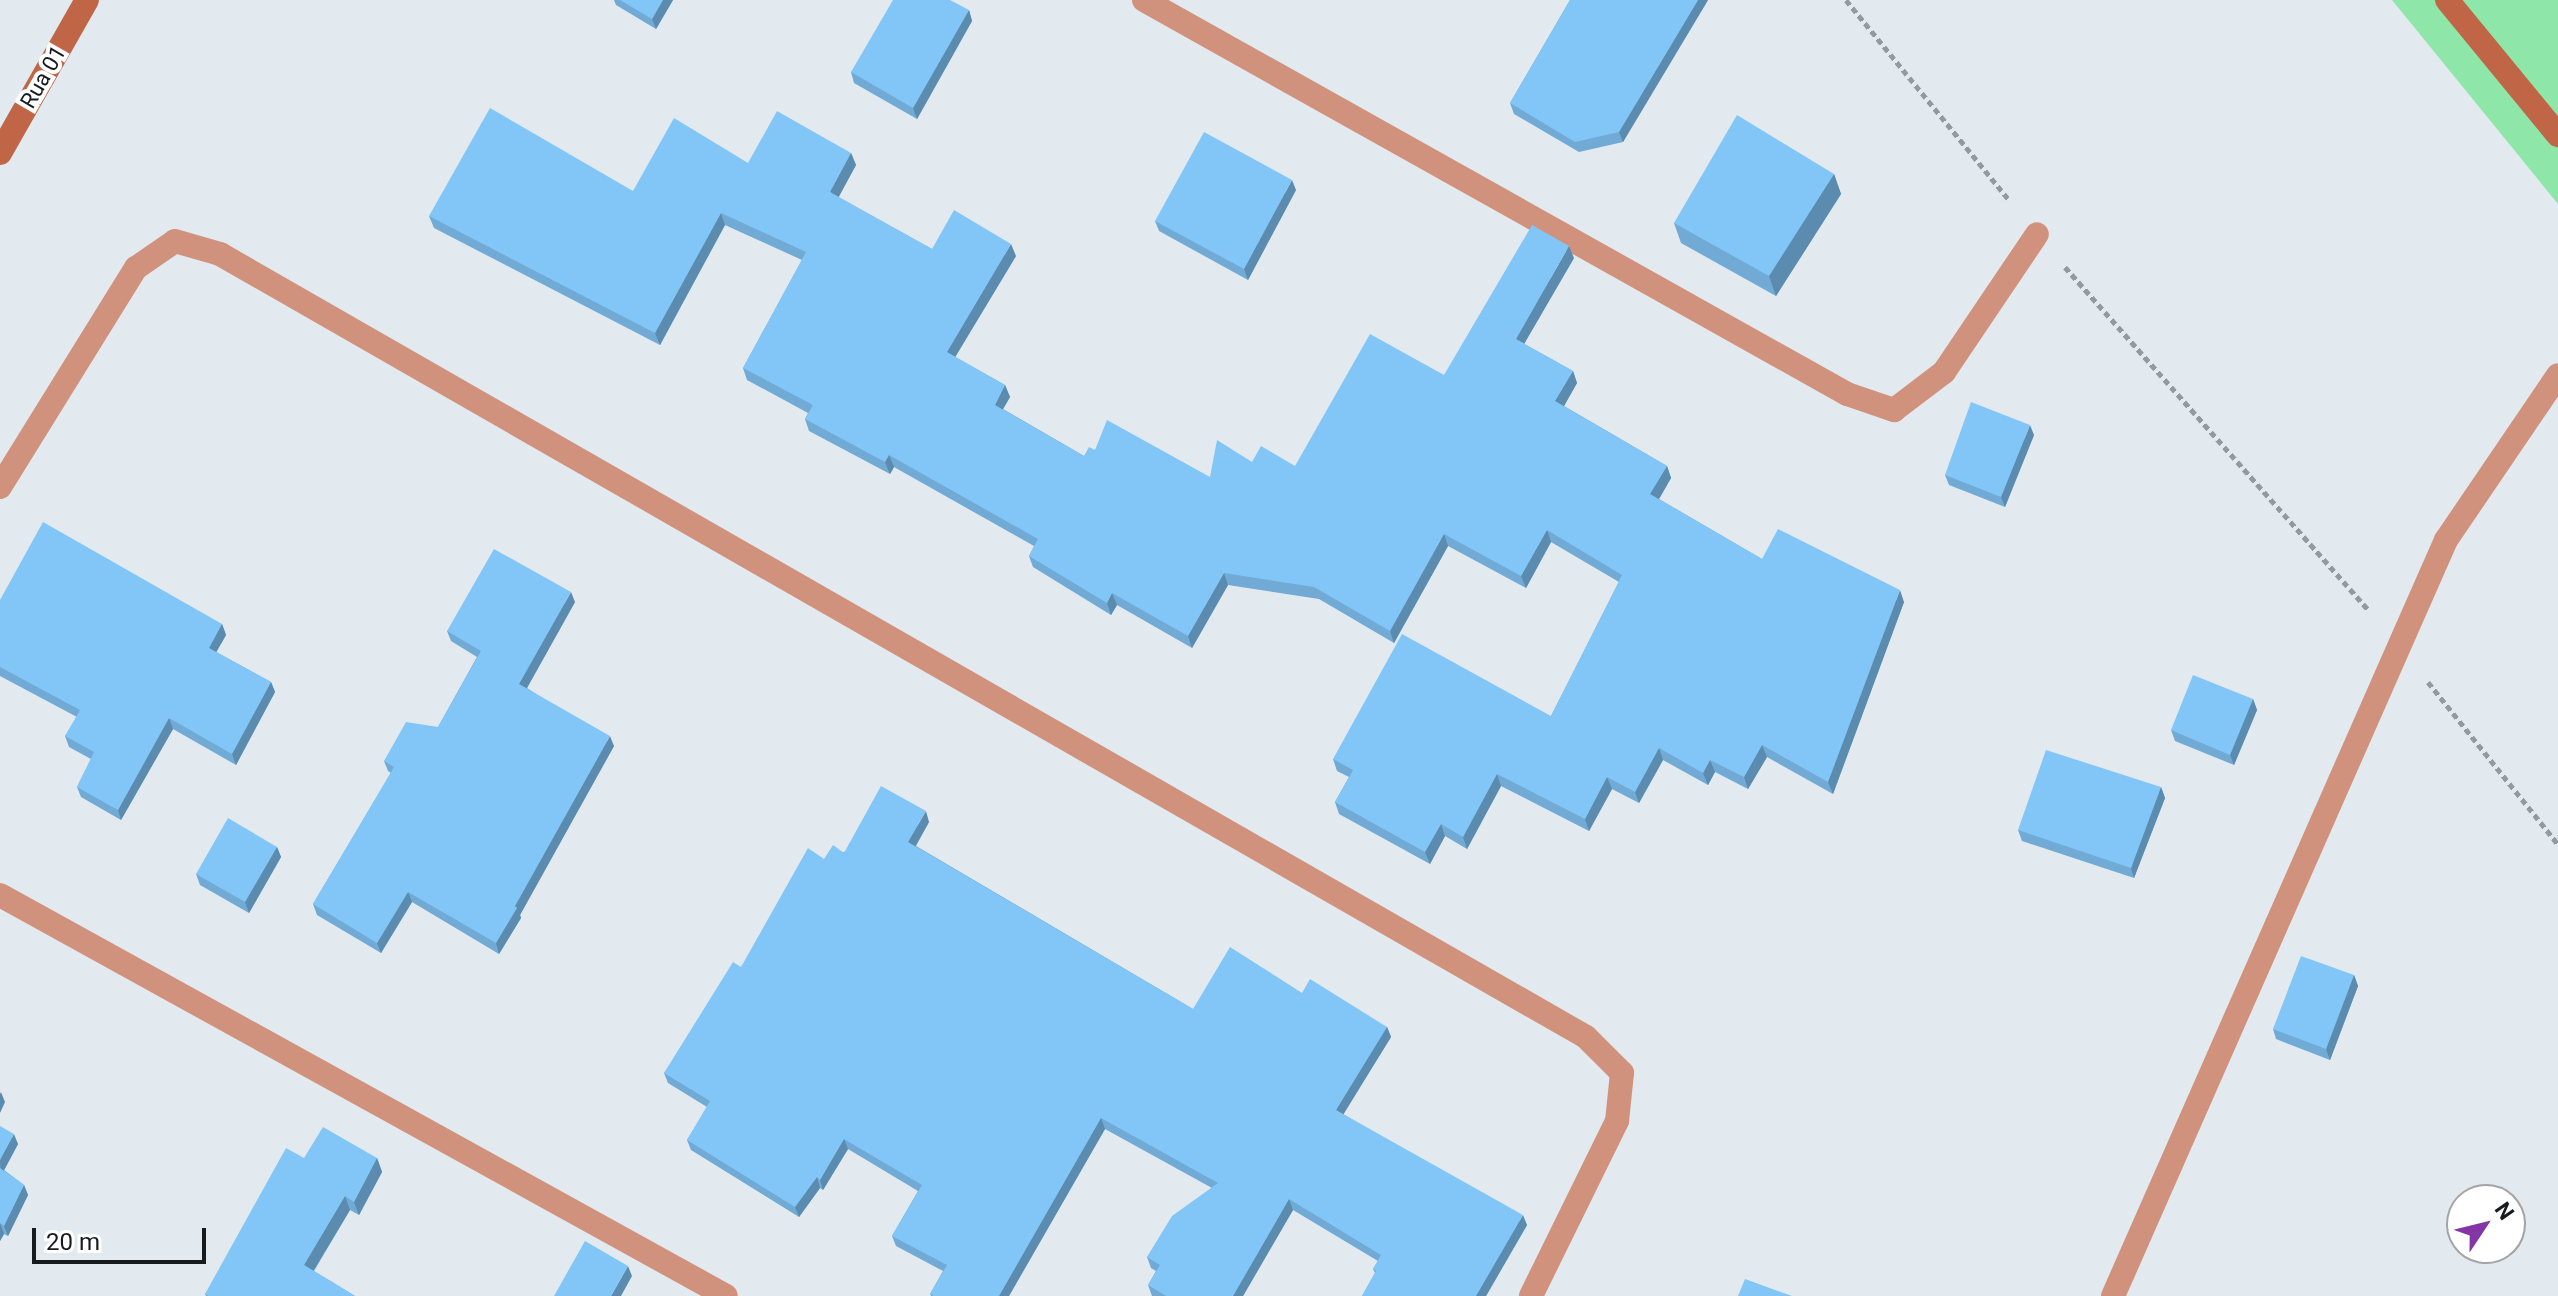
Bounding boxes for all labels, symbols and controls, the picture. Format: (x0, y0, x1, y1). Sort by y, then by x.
street label: Rua 01 (15, 41, 71, 113)
north arrow (2446, 1184, 2526, 1264)
text: N (2490, 1198, 2519, 1225)
scale bar (36, 1212, 210, 1262)
text: 20 m (46, 1228, 100, 1256)

